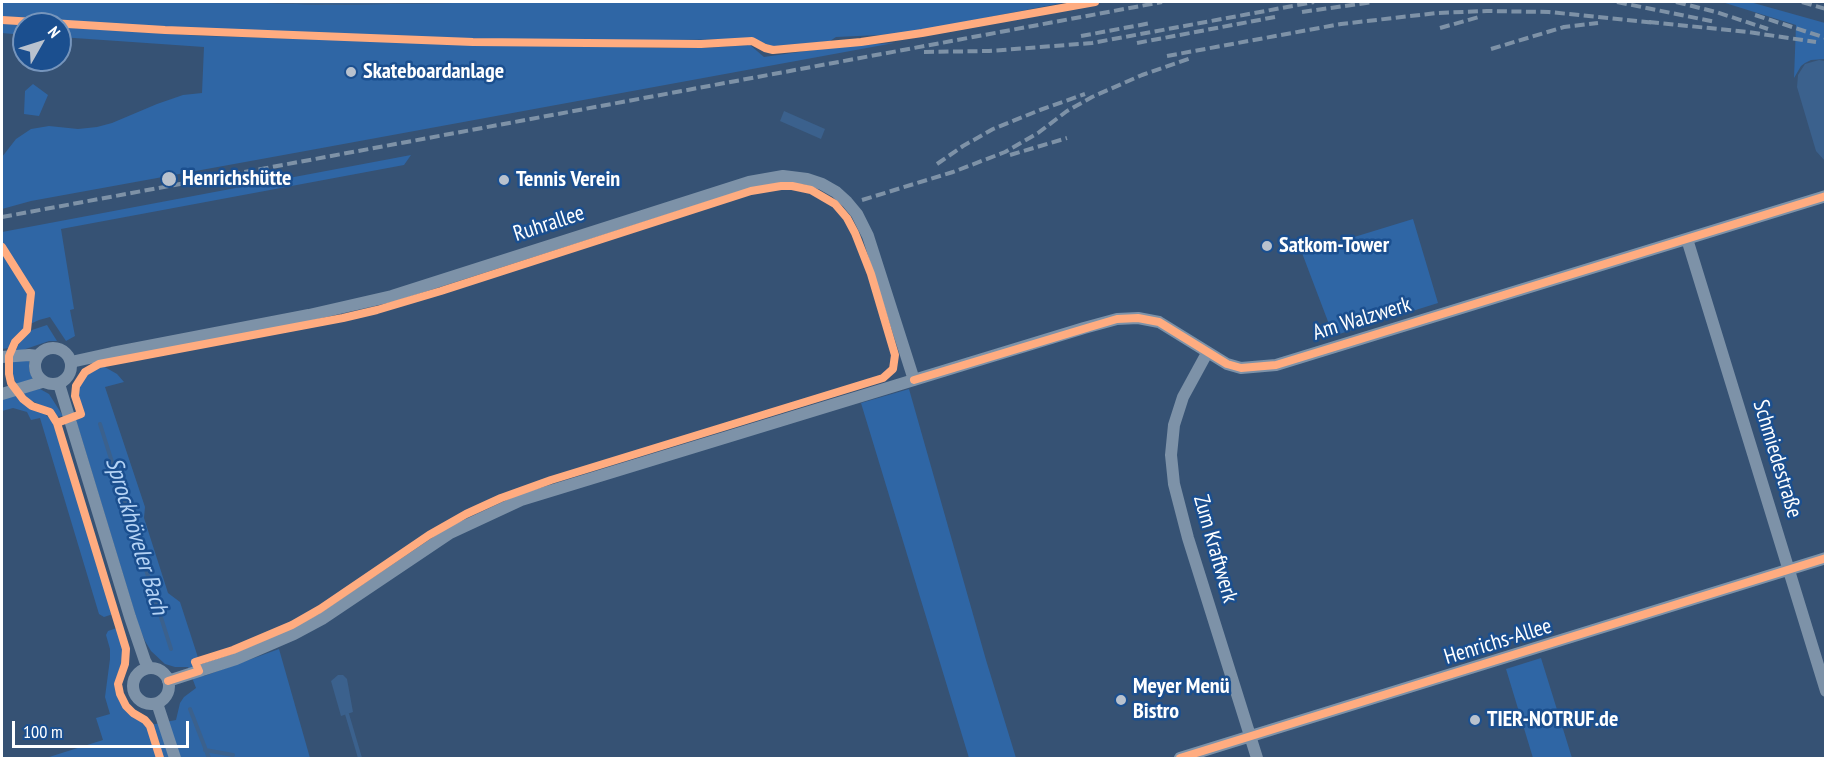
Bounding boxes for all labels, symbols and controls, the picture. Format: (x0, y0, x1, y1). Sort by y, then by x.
north arrow (12, 12, 72, 72)
text: N (44, 22, 65, 42)
place label: Skateboardanlage (363, 59, 504, 85)
marker: Skateboardanlage (344, 65, 358, 79)
place label: Henrichshütte (182, 166, 291, 192)
place label: Tennis Verein (516, 167, 620, 193)
marker: Henrichshütte (160, 170, 178, 188)
marker: Tennis Verein (497, 173, 511, 187)
street label: Ruhrallee (510, 200, 588, 248)
place label: Satkom-Tower (1279, 233, 1389, 259)
marker: Satkom-Tower (1260, 239, 1274, 253)
street label: Am Walzwerk (1310, 292, 1414, 346)
street label: Schmiedestraße (1747, 397, 1807, 521)
water label: Sprockhöveler Bach (98, 454, 174, 618)
street label: Zum Kraftwerk (1187, 492, 1243, 606)
street label: Henrichs-Allee (1441, 613, 1555, 671)
place label: Meyer Menü Bistro (1133, 674, 1230, 726)
marker: Meyer Menü Bistro (1114, 693, 1128, 707)
place label: TIER-NOTRUF.de (1487, 707, 1618, 733)
scale bar (15, 709, 192, 747)
marker: TIER-NOTRUF.de (1468, 713, 1482, 727)
text: 100 m (23, 720, 63, 743)

